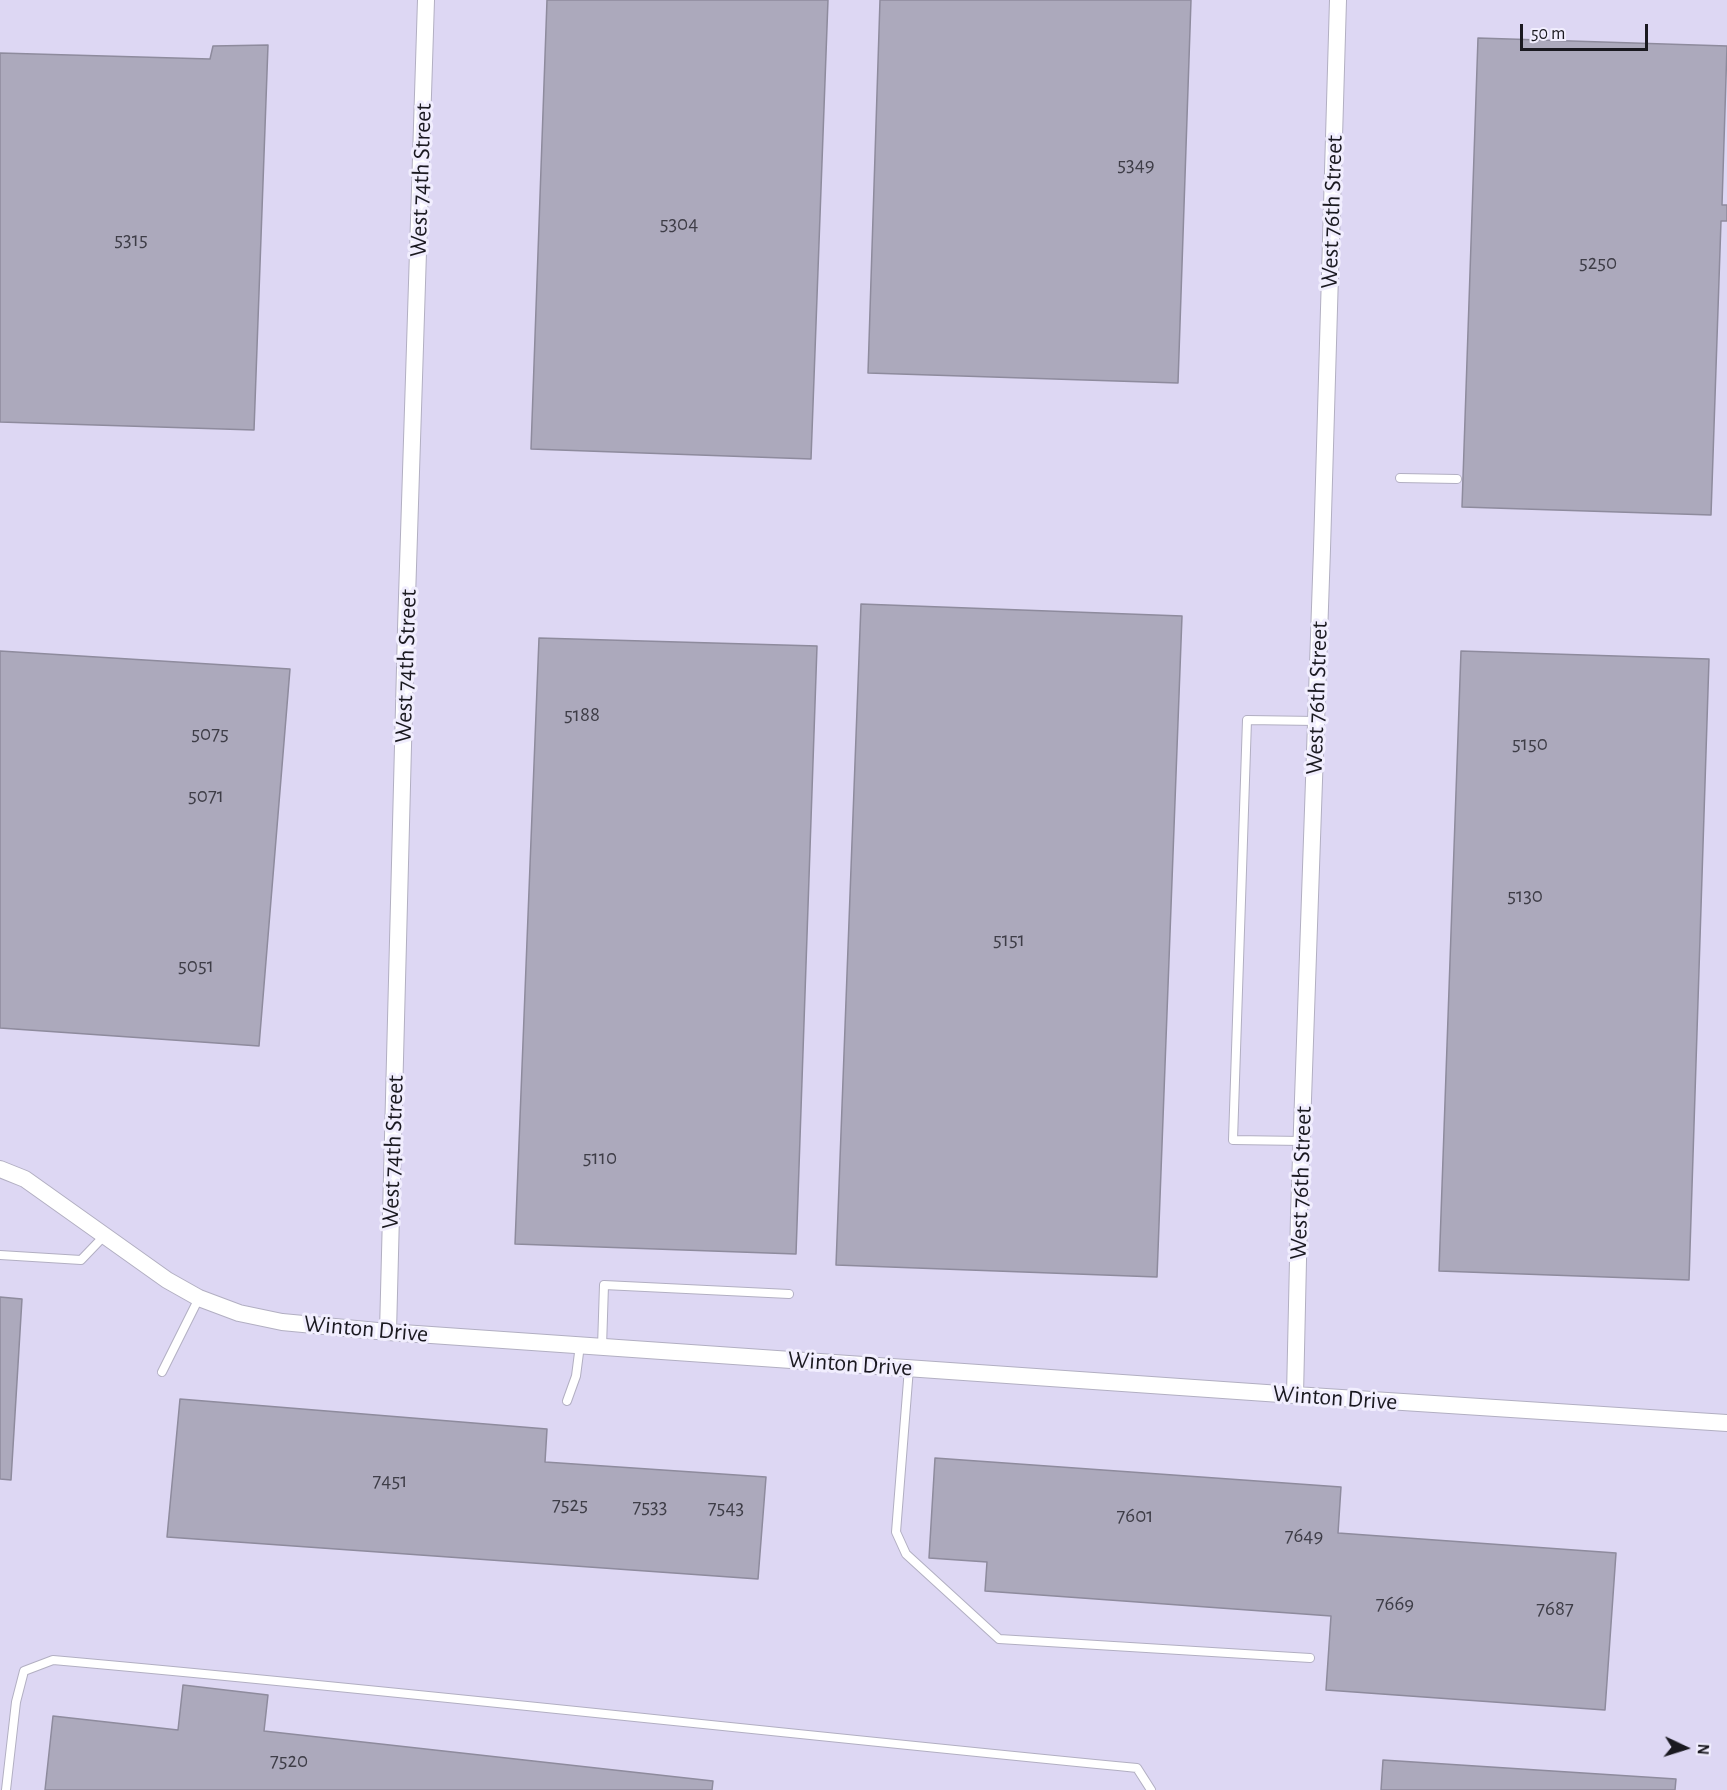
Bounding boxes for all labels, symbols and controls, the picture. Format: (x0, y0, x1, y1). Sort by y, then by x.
scale bar (1523, 12, 1650, 50)
text: 50 m (1531, 25, 1565, 43)
street label: West 74th Street (404, 103, 438, 257)
street label: West 76th Street (1315, 135, 1349, 289)
house number: 5349 (1117, 152, 1155, 178)
house number: 5304 (660, 211, 698, 237)
house number: 5315 (114, 227, 148, 253)
house number: 5250 (1579, 250, 1617, 276)
street label: West 74th Street (389, 589, 423, 743)
street label: West 76th Street (1300, 621, 1334, 775)
house number: 5188 (564, 702, 600, 728)
house number: 5075 (191, 721, 229, 747)
house number: 5150 (1512, 731, 1548, 757)
house number: 5071 (188, 783, 224, 809)
house number: 5130 (1507, 883, 1543, 909)
house number: 5151 (993, 927, 1025, 953)
house number: 5051 (178, 953, 214, 979)
street label: West 74th Street (376, 1075, 410, 1229)
street label: West 76th Street (1284, 1106, 1318, 1260)
house number: 5110 (583, 1145, 617, 1171)
street label: Winton Drive (303, 1309, 429, 1349)
street label: Winton Drive (787, 1345, 913, 1383)
street label: Winton Drive (1272, 1379, 1398, 1417)
house number: 7451 (373, 1468, 407, 1494)
house number: 7525 (552, 1492, 588, 1518)
house number: 7533 (633, 1494, 667, 1520)
house number: 7543 (708, 1495, 744, 1521)
house number: 7601 (1117, 1503, 1153, 1529)
house number: 7649 (1285, 1523, 1323, 1549)
house number: 7669 (1376, 1591, 1414, 1617)
house number: 7687 (1536, 1596, 1574, 1622)
north arrow (1655, 1718, 1715, 1778)
text: N (1695, 1743, 1711, 1755)
house number: 7520 (270, 1748, 308, 1774)

